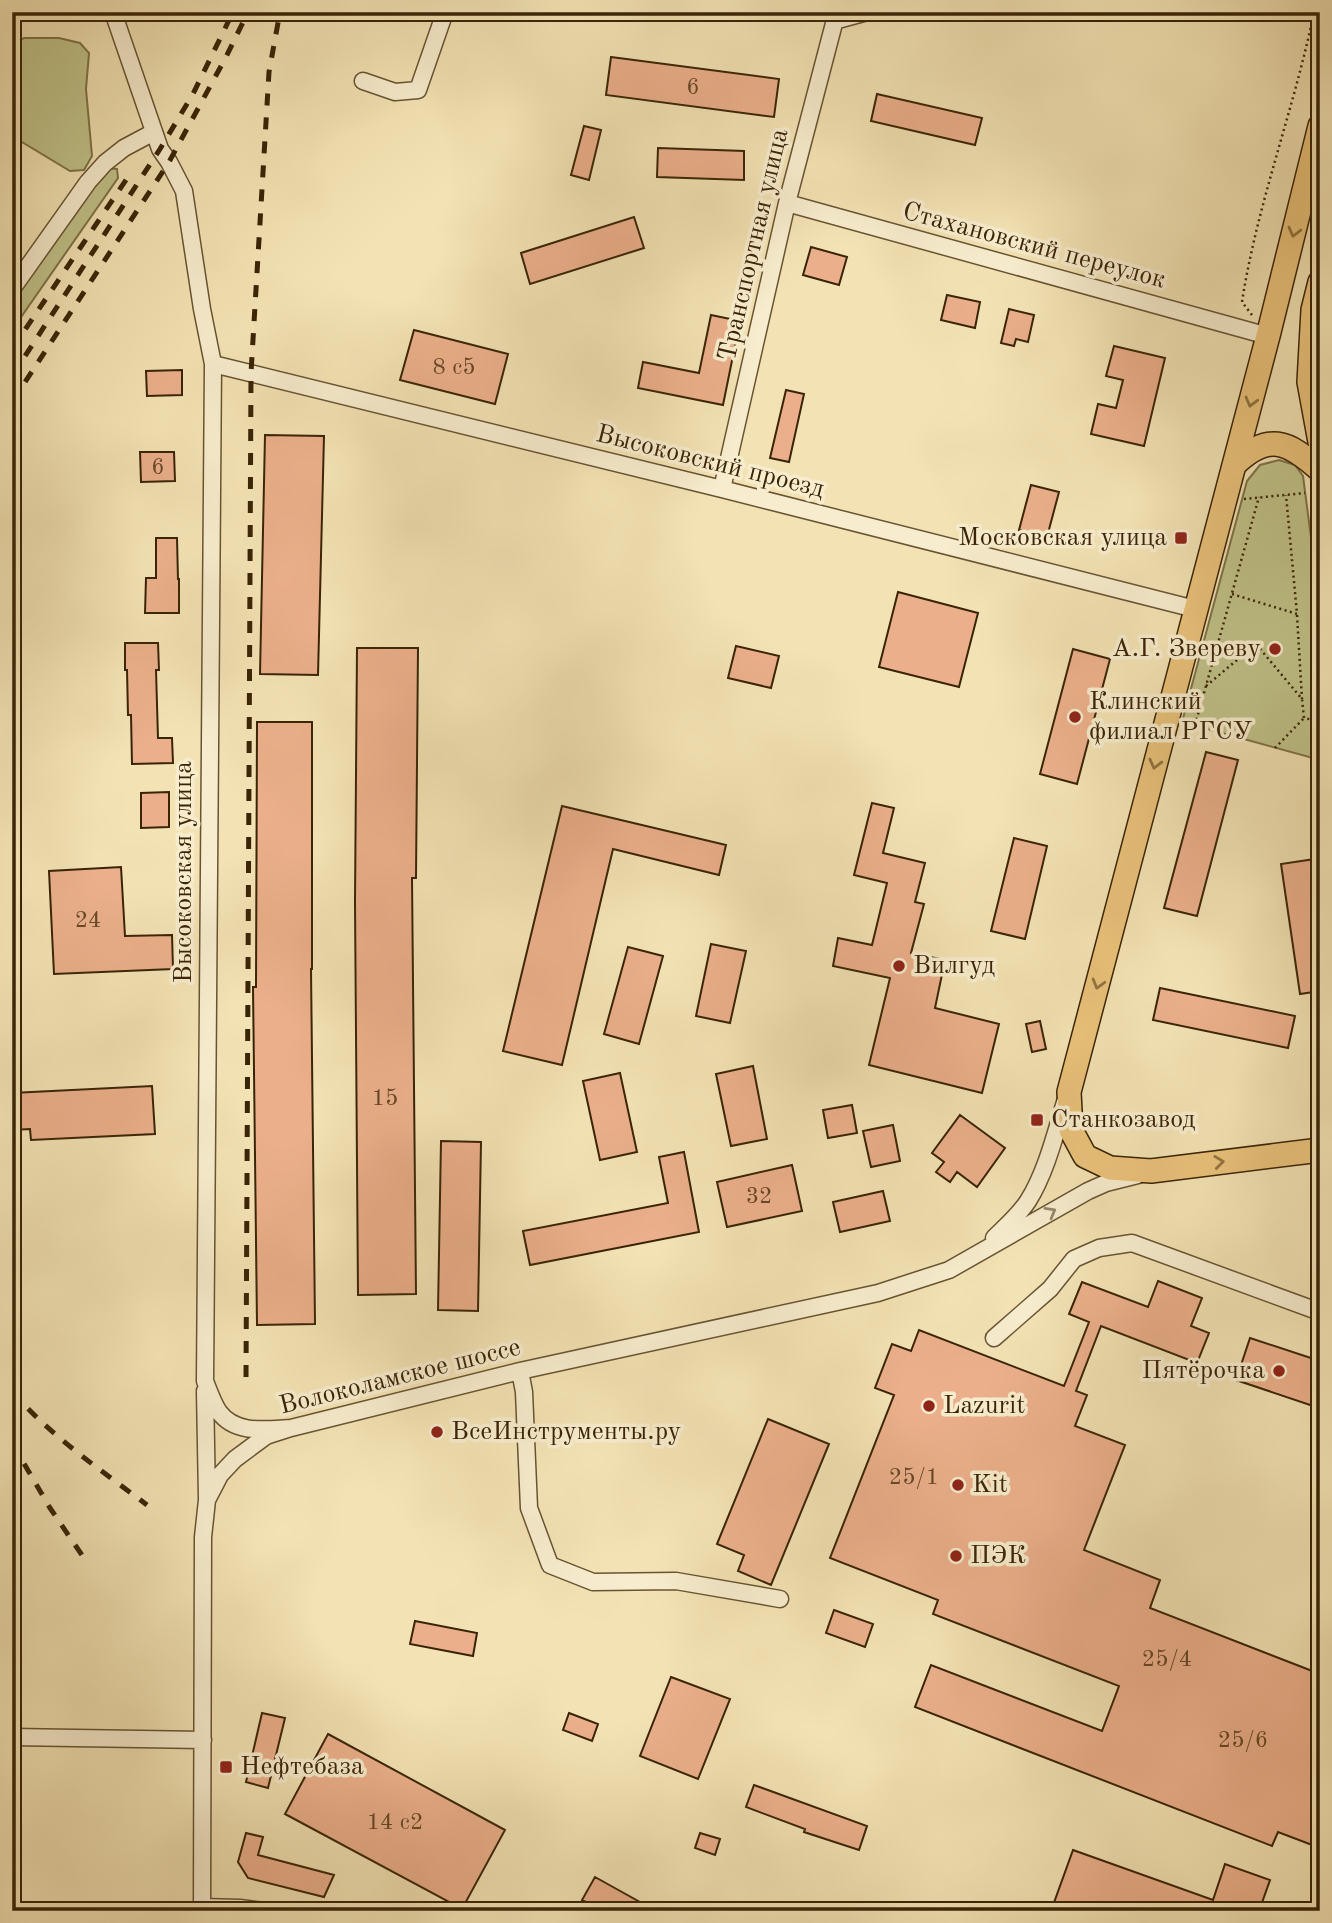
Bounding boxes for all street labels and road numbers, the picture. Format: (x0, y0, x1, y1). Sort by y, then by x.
street label: Транспортная улица (715, 126, 793, 364)
street label: Стахановский переулок (900, 198, 1168, 294)
street label: Высоковский проезд (593, 421, 827, 503)
street label: Высоковская улица (171, 761, 197, 983)
street label: Волоколамское шоссе (277, 1334, 523, 1420)

